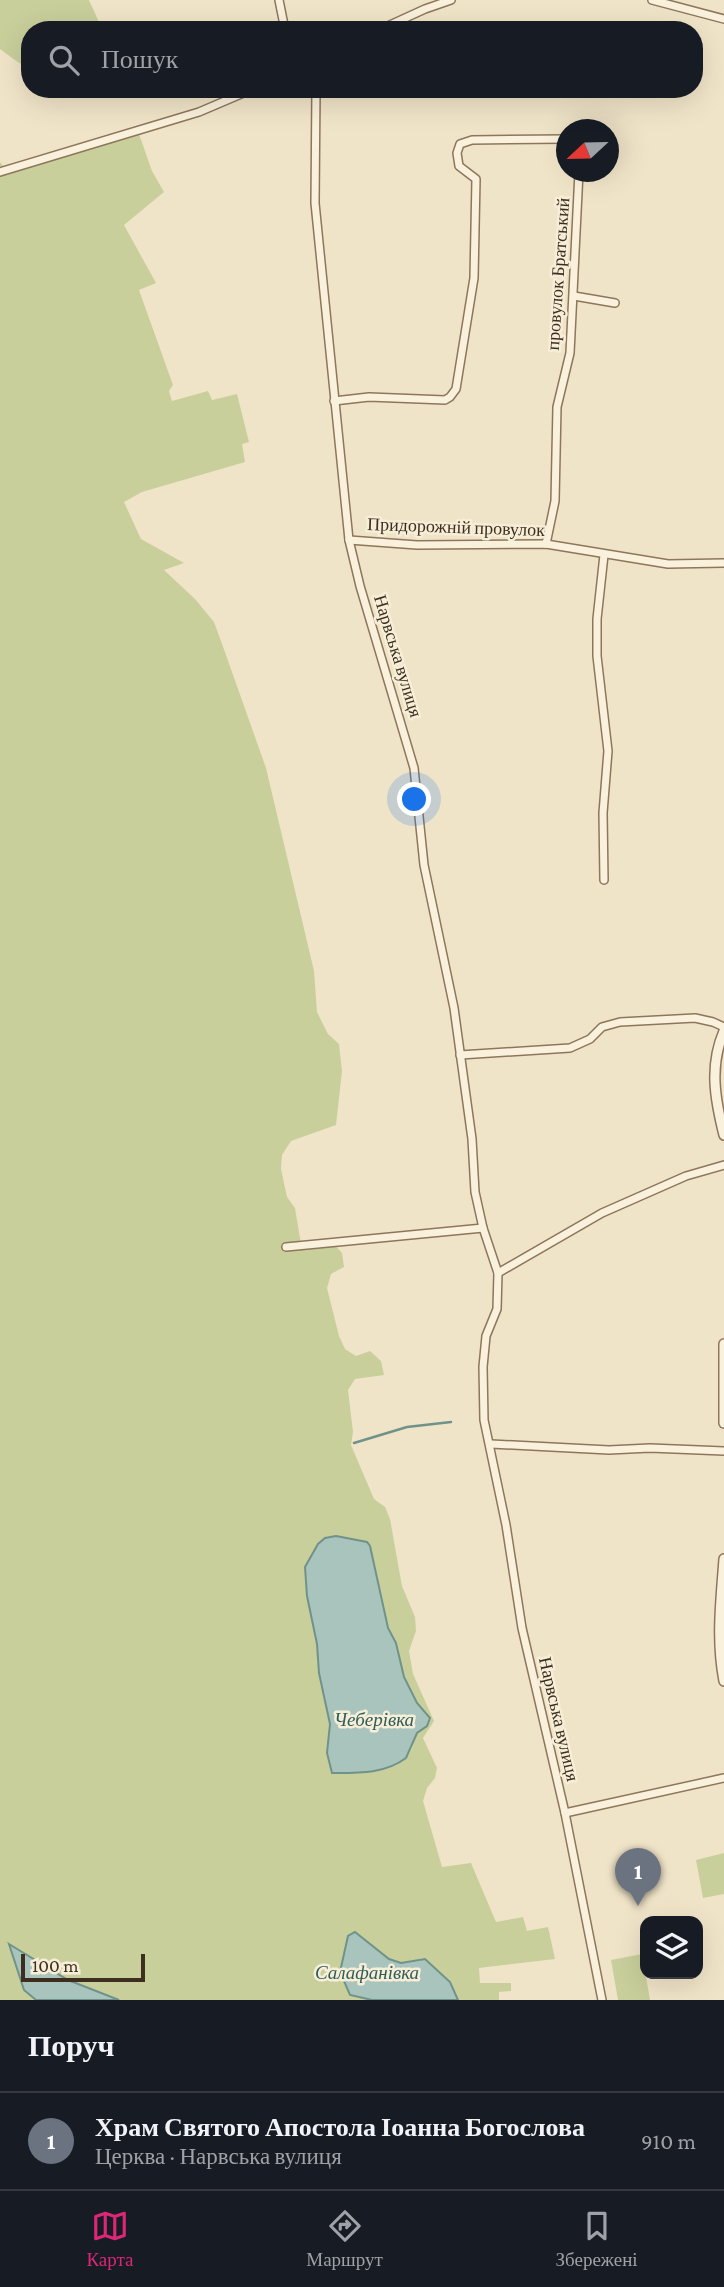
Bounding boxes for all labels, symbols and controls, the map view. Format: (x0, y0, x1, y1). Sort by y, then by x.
search box (21, 21, 703, 98)
icon: search (45, 41, 83, 79)
text: Пошук (101, 45, 178, 74)
north arrow (556, 119, 619, 182)
street label: провулок Братський (543, 197, 573, 351)
street label: Придорожній провулок (367, 514, 545, 540)
street label: Нарвська вулиця (370, 592, 426, 720)
your location (397, 782, 431, 816)
street label: Нарвська вулиця (535, 1655, 583, 1783)
water label: Чеберівка (334, 1709, 414, 1730)
pin: 1 (615, 1848, 661, 1906)
map controls (640, 1916, 703, 1979)
button: layers (640, 1916, 703, 1979)
scale bar (21, 1951, 145, 1983)
text: 100 m (32, 1955, 79, 1976)
water label: Салафанівка (315, 1962, 419, 1983)
text: Поруч (28, 2029, 115, 2062)
text: Храм Святого Апостола Іоанна Богослова (95, 2113, 585, 2142)
text: 1 (47, 2128, 55, 2154)
text: 910 m (641, 2128, 696, 2154)
text: Церква · Нарвська вулиця (95, 2143, 342, 2169)
tab: Карта (86, 2207, 133, 2271)
tab: Маршрут (306, 2207, 383, 2271)
tab: Збережені (556, 2207, 638, 2271)

